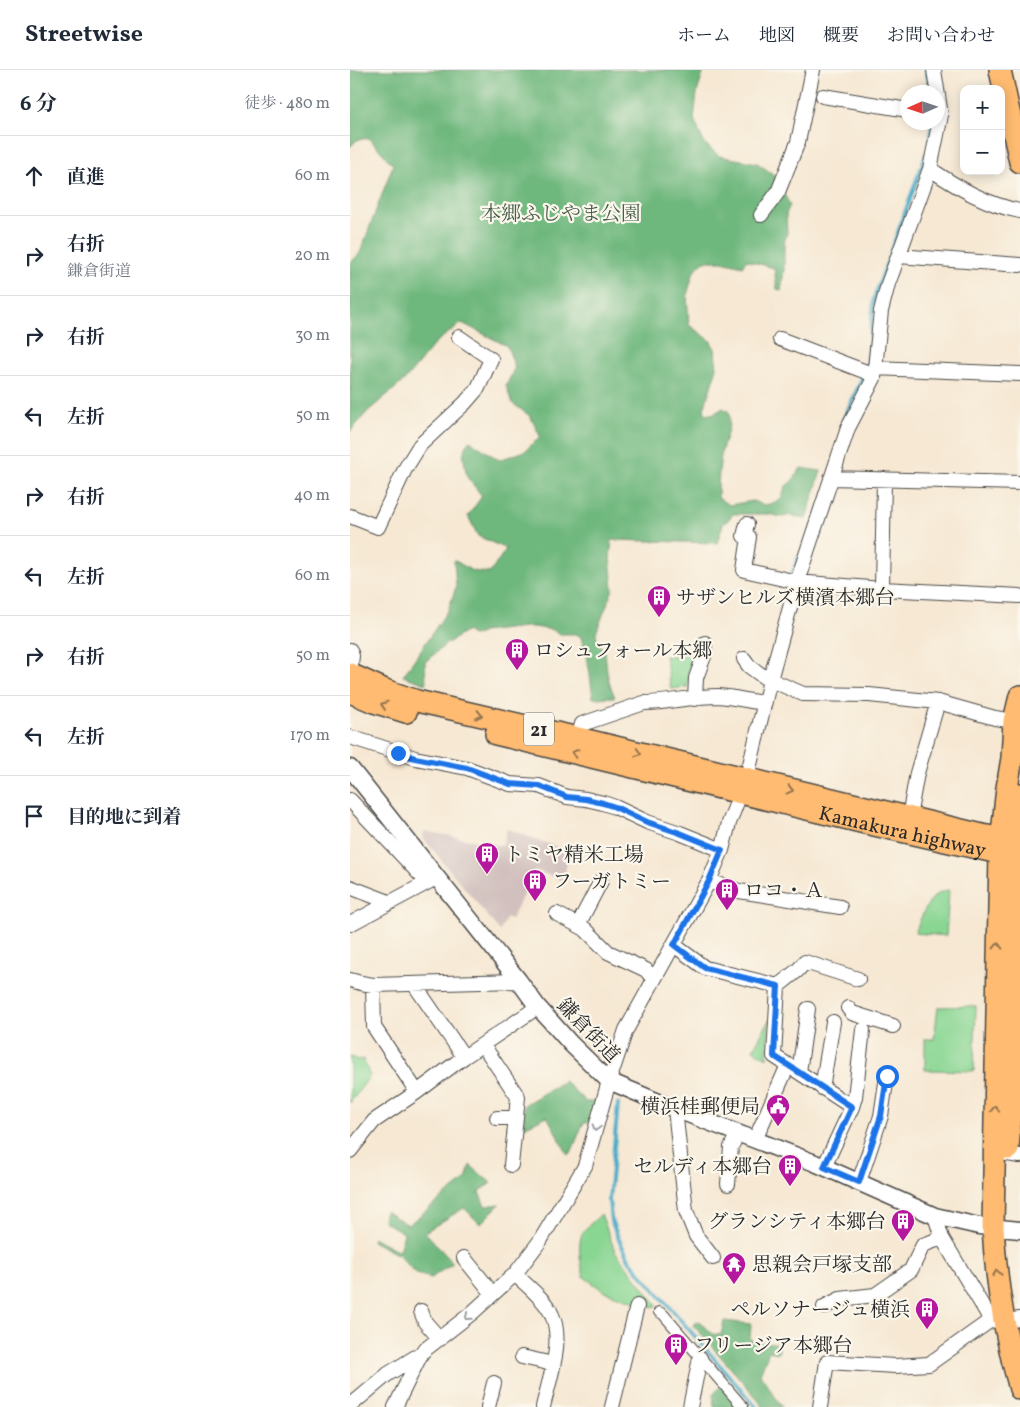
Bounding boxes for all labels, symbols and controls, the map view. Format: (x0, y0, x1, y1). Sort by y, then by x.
text: Streetwise (25, 18, 143, 52)
text: ホーム (677, 24, 731, 49)
text: 地図 (759, 24, 795, 49)
text: 概要 (823, 24, 859, 49)
text: お問い合わせ (887, 24, 995, 49)
north arrow (900, 85, 945, 130)
map controls (960, 85, 1005, 175)
button: + (960, 85, 1005, 130)
text: 6 分 (20, 90, 57, 119)
text: 徒歩 · 480 m (244, 93, 330, 115)
button: − (960, 130, 1005, 175)
icon: ahead (20, 162, 48, 190)
text: 直進 (67, 165, 105, 191)
text: 60 m (295, 165, 330, 187)
park label: 本郷ふじやま公園 (481, 201, 641, 229)
text: 右折 (67, 232, 105, 258)
icon: right (20, 242, 48, 270)
text: 20 m (295, 245, 330, 267)
text: 鎌倉街道 (67, 261, 131, 283)
icon: right (20, 322, 48, 350)
text: 右折 (67, 325, 105, 351)
text: 30 m (295, 325, 330, 347)
icon: left (20, 402, 48, 430)
text: 左折 (67, 405, 105, 431)
text: 50 m (296, 405, 330, 427)
icon: right (20, 482, 48, 510)
text: 右折 (67, 485, 105, 511)
text: 40 m (294, 485, 330, 507)
icon: left (20, 562, 48, 590)
text: 左折 (67, 565, 105, 591)
text: 60 m (295, 565, 330, 587)
building icon: サザンヒルズ横濱本郷台 (646, 584, 672, 618)
place label: サザンヒルズ横濱本郷台 (676, 585, 895, 613)
building icon: ロシュフォール本郷 (504, 637, 530, 671)
place label: ロシュフォール本郷 (534, 638, 712, 666)
icon: right (20, 642, 48, 670)
text: 右折 (67, 645, 105, 671)
text: 50 m (296, 645, 330, 667)
one-way arrow (380, 701, 388, 711)
one-way arrow (475, 709, 484, 720)
road number: 21 (524, 712, 554, 746)
icon: left (20, 722, 48, 750)
text: 左折 (67, 725, 105, 751)
text: 170 m (290, 725, 330, 747)
route end (387, 742, 410, 765)
one-way arrow (633, 747, 641, 757)
one-way arrow (571, 748, 580, 759)
one-way arrow (786, 784, 795, 795)
street label: Kamakura highway (816, 800, 989, 866)
icon: arrive (20, 802, 48, 830)
text: 目的地に到着 (67, 805, 181, 831)
building icon: トミヤ精米工場 (474, 841, 500, 875)
place label: トミヤ精米工場 (504, 842, 644, 870)
building icon: フーガトミー (522, 868, 548, 902)
place label: フーガトミー (552, 869, 671, 897)
building icon: ロコ・Ａ (714, 877, 740, 911)
place label: ロコ・Ａ (744, 878, 824, 906)
one-way arrow (993, 942, 1003, 950)
street label: 鎌倉街道 (550, 993, 625, 1070)
route start (876, 1065, 899, 1088)
public building icon: 横浜桂郵便局 (765, 1093, 791, 1127)
place label: 横浜桂郵便局 (640, 1094, 760, 1122)
one-way arrow (990, 1104, 1001, 1112)
one-way arrow (591, 1123, 601, 1131)
building icon: セルディ本郷台 (777, 1153, 803, 1187)
place label: セルディ本郷台 (634, 1154, 772, 1182)
building icon: グランシティ本郷台 (890, 1208, 916, 1242)
place label: グランシティ本郷台 (708, 1209, 886, 1237)
temple icon: 思親会戸塚支部 (721, 1251, 747, 1285)
place label: 思親会戸塚支部 (752, 1252, 892, 1280)
one-way arrow (993, 1269, 1003, 1277)
building icon: ペルソナージュ横浜 (914, 1296, 940, 1330)
place label: ペルソナージュ横浜 (731, 1297, 910, 1325)
one-way arrow (464, 1311, 473, 1320)
building icon: フリージア本郷台 (663, 1332, 689, 1366)
place label: フリージア本郷台 (694, 1333, 853, 1361)

